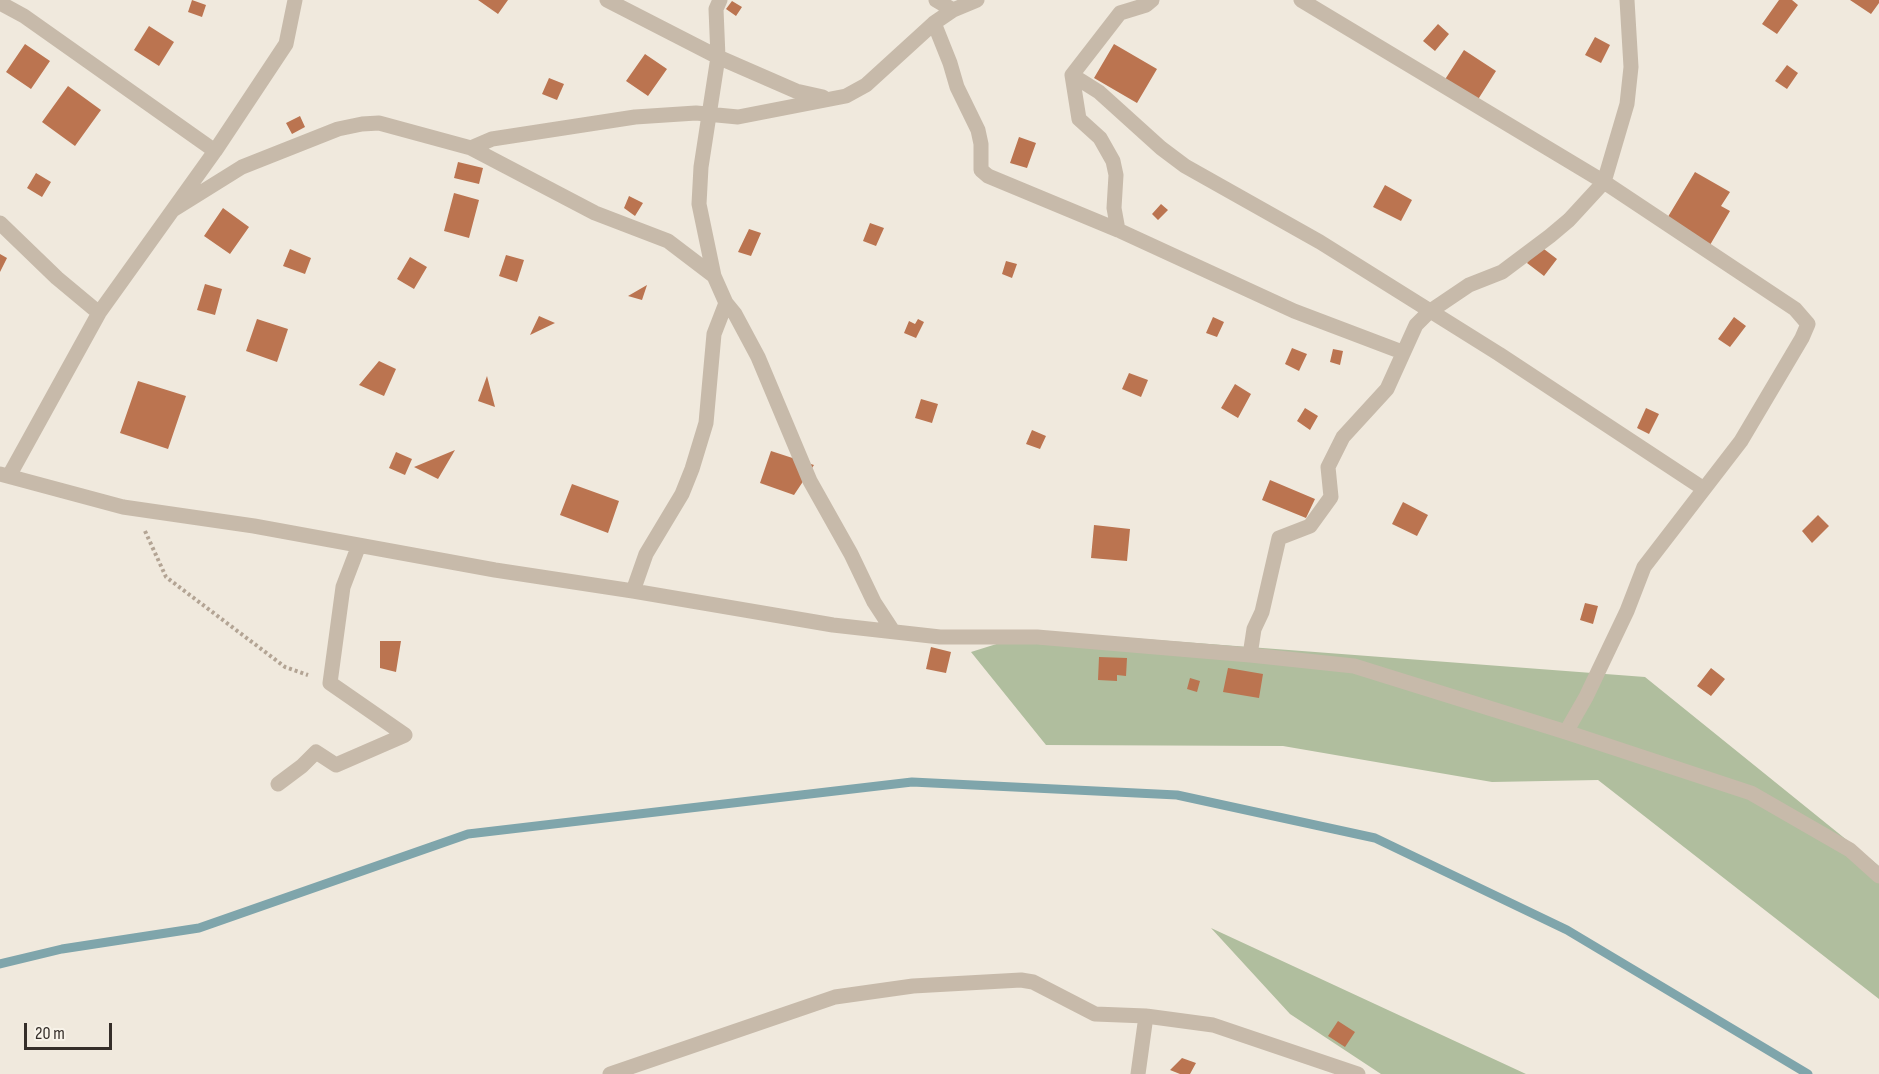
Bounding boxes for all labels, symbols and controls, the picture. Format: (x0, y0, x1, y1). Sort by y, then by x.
scale bar (27, 1011, 116, 1049)
text: 20 m (35, 1023, 65, 1044)

